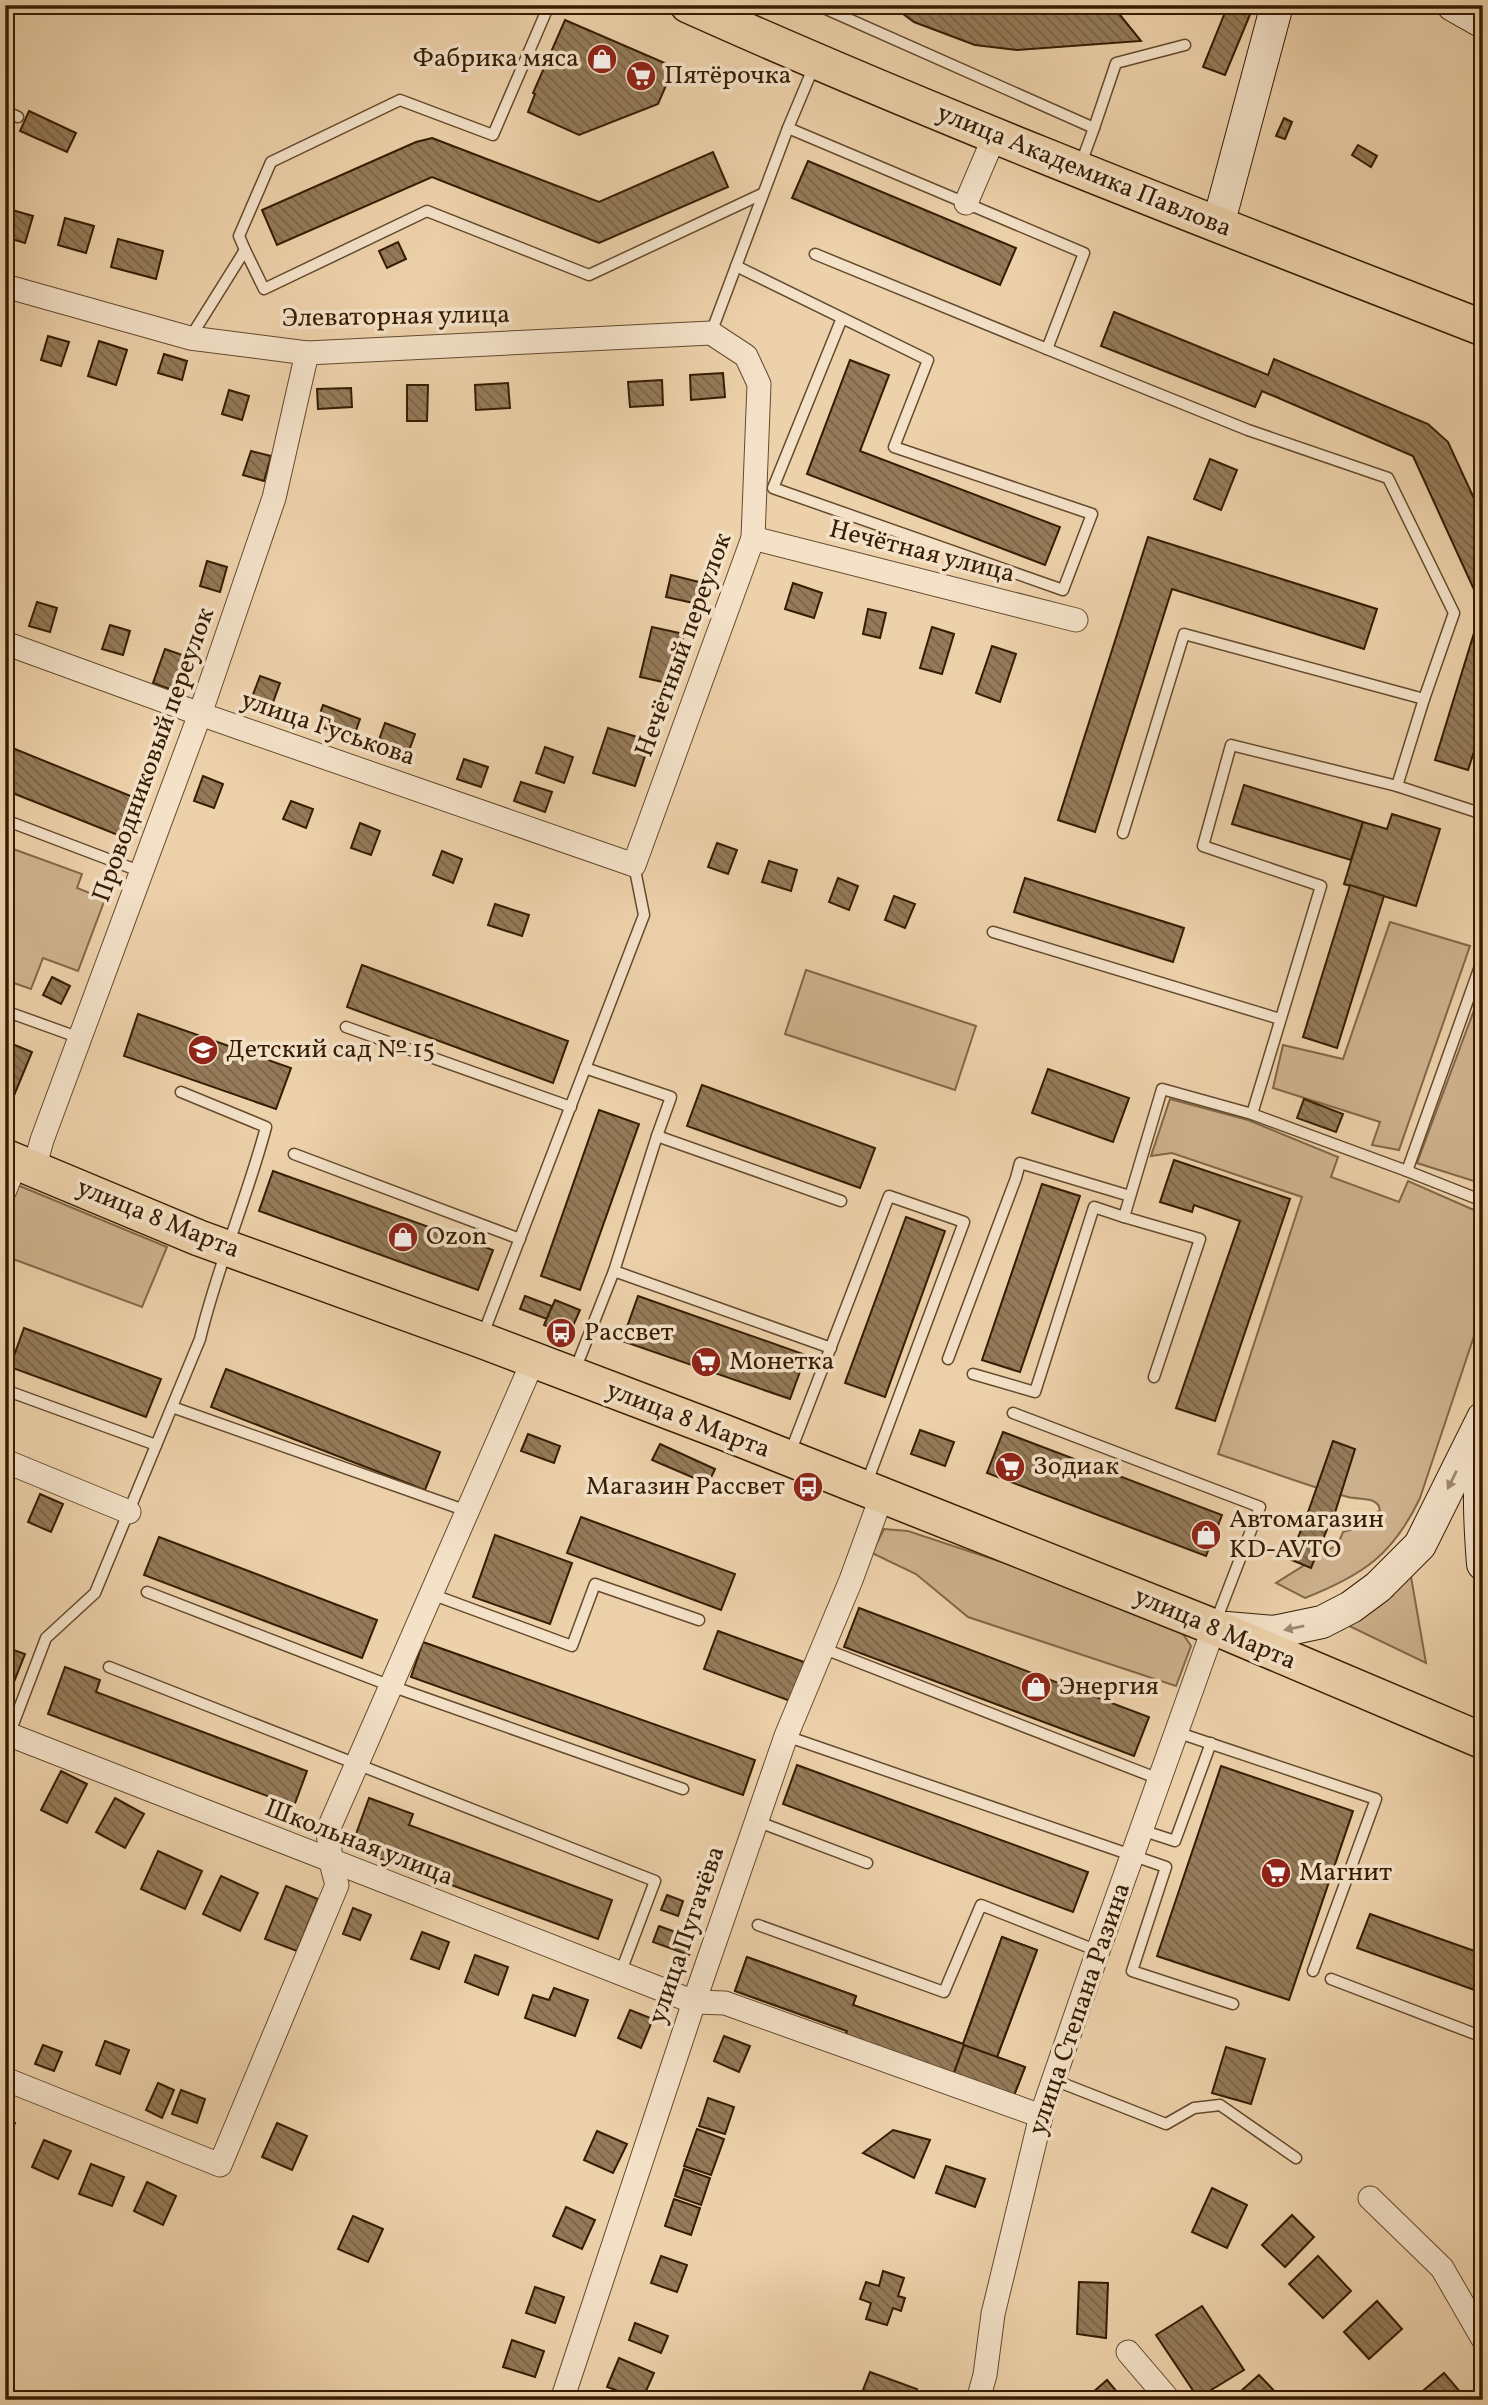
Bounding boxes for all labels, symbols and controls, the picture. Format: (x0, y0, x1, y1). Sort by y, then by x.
place label: Фабрика мяса (413, 41, 579, 77)
shop icon: Фабрика мяса (585, 42, 619, 76)
place label: Пятёрочка (664, 58, 792, 94)
supermarket icon: Пятёрочка (624, 59, 658, 93)
street label: улица Академика Павлова (931, 95, 1237, 247)
street label: Элеваторная улица (282, 297, 510, 337)
street label: Нечётная улица (825, 512, 1019, 592)
street label: Нечётный переулок (627, 528, 741, 762)
street label: Проводниковый переулок (84, 603, 224, 907)
street label: улица Гуськова (236, 682, 420, 776)
place label: Детский сад № 15 (226, 1032, 435, 1068)
school or university icon: Детский сад № 15 (186, 1033, 220, 1067)
street label: улица 8 Марта (71, 1170, 245, 1268)
place label: Ozon (426, 1219, 487, 1255)
shop icon: Ozon (386, 1220, 420, 1254)
place label: Рассвет (584, 1315, 674, 1351)
bus stop icon: Рассвет (544, 1316, 578, 1350)
place label: Монетка (729, 1344, 834, 1380)
supermarket icon: Монетка (689, 1345, 723, 1379)
street label: улица 8 Марта (601, 1372, 775, 1468)
place label: Зодиак (1033, 1449, 1119, 1485)
supermarket icon: Зодиак (993, 1450, 1027, 1484)
place label: Магазин Рассвет (586, 1469, 785, 1505)
bus stop icon: Магазин Рассвет (791, 1470, 825, 1504)
one-way arrow (1447, 1470, 1458, 1490)
place label: Автомагазин KD-AVTO (1229, 1502, 1384, 1568)
shop icon: Автомагазин KD-AVTO (1189, 1518, 1223, 1552)
street label: улица 8 Марта (1128, 1579, 1302, 1679)
one-way arrow (1283, 1623, 1305, 1634)
place label: Энергия (1059, 1669, 1159, 1705)
shop icon: Энергия (1019, 1670, 1053, 1704)
street label: Школьная улица (259, 1790, 459, 1896)
street label: улица Пугачёва (640, 1841, 734, 2029)
place label: Магнит (1299, 1855, 1392, 1891)
supermarket icon: Магнит (1259, 1856, 1293, 1890)
street label: улица Степана Разина (1020, 1878, 1140, 2140)

